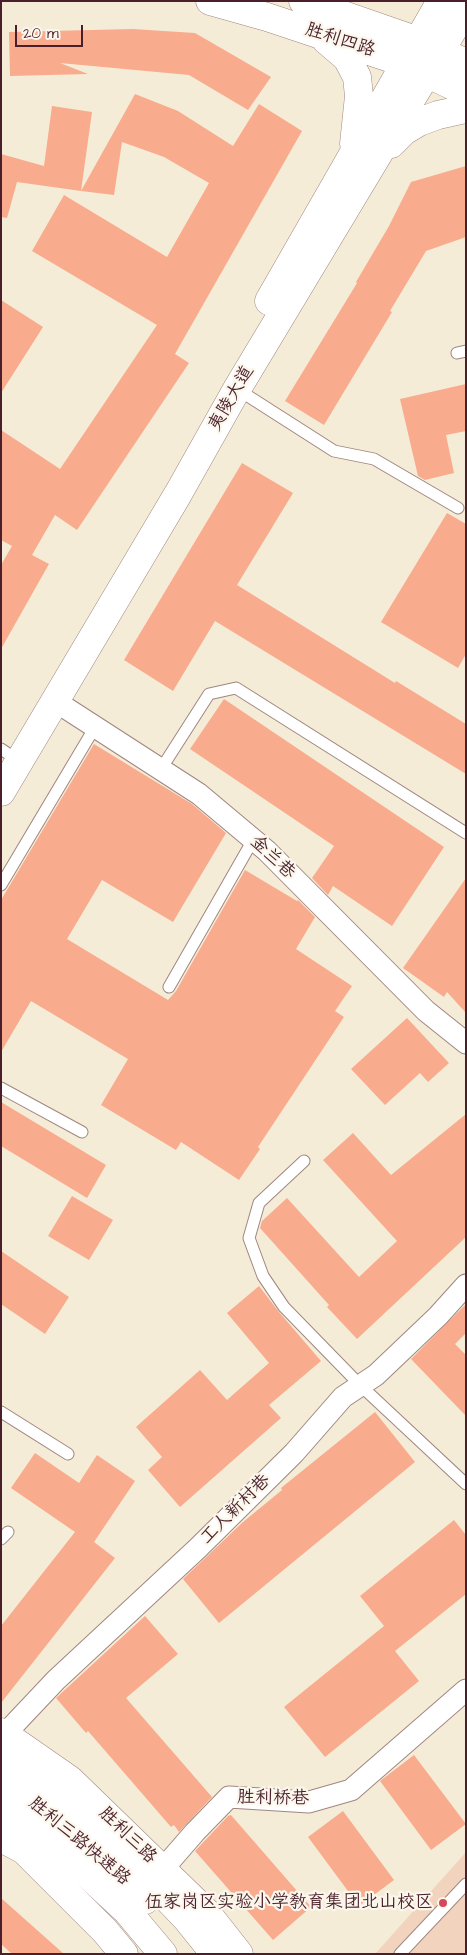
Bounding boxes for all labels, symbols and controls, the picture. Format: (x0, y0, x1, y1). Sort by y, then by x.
scale bar (18, 15, 85, 47)
street label: 胜利四路 (302, 20, 378, 62)
text: 20 m (23, 23, 59, 44)
street label: 夷陵大道 (205, 362, 259, 436)
street label: 金兰巷 (245, 832, 299, 884)
street label: 工人新村巷 (197, 1471, 275, 1549)
street label: 胜利桥巷 (237, 1788, 309, 1810)
street label: 胜利三路快速路 (24, 1793, 134, 1891)
street label: 胜利三路 (94, 1803, 160, 1869)
place label: 伍家岗区实验小学教育集团北山校区 (145, 1892, 433, 1914)
marker: 伍家岗区实验小学教育集团北山校区 (437, 1897, 449, 1909)

